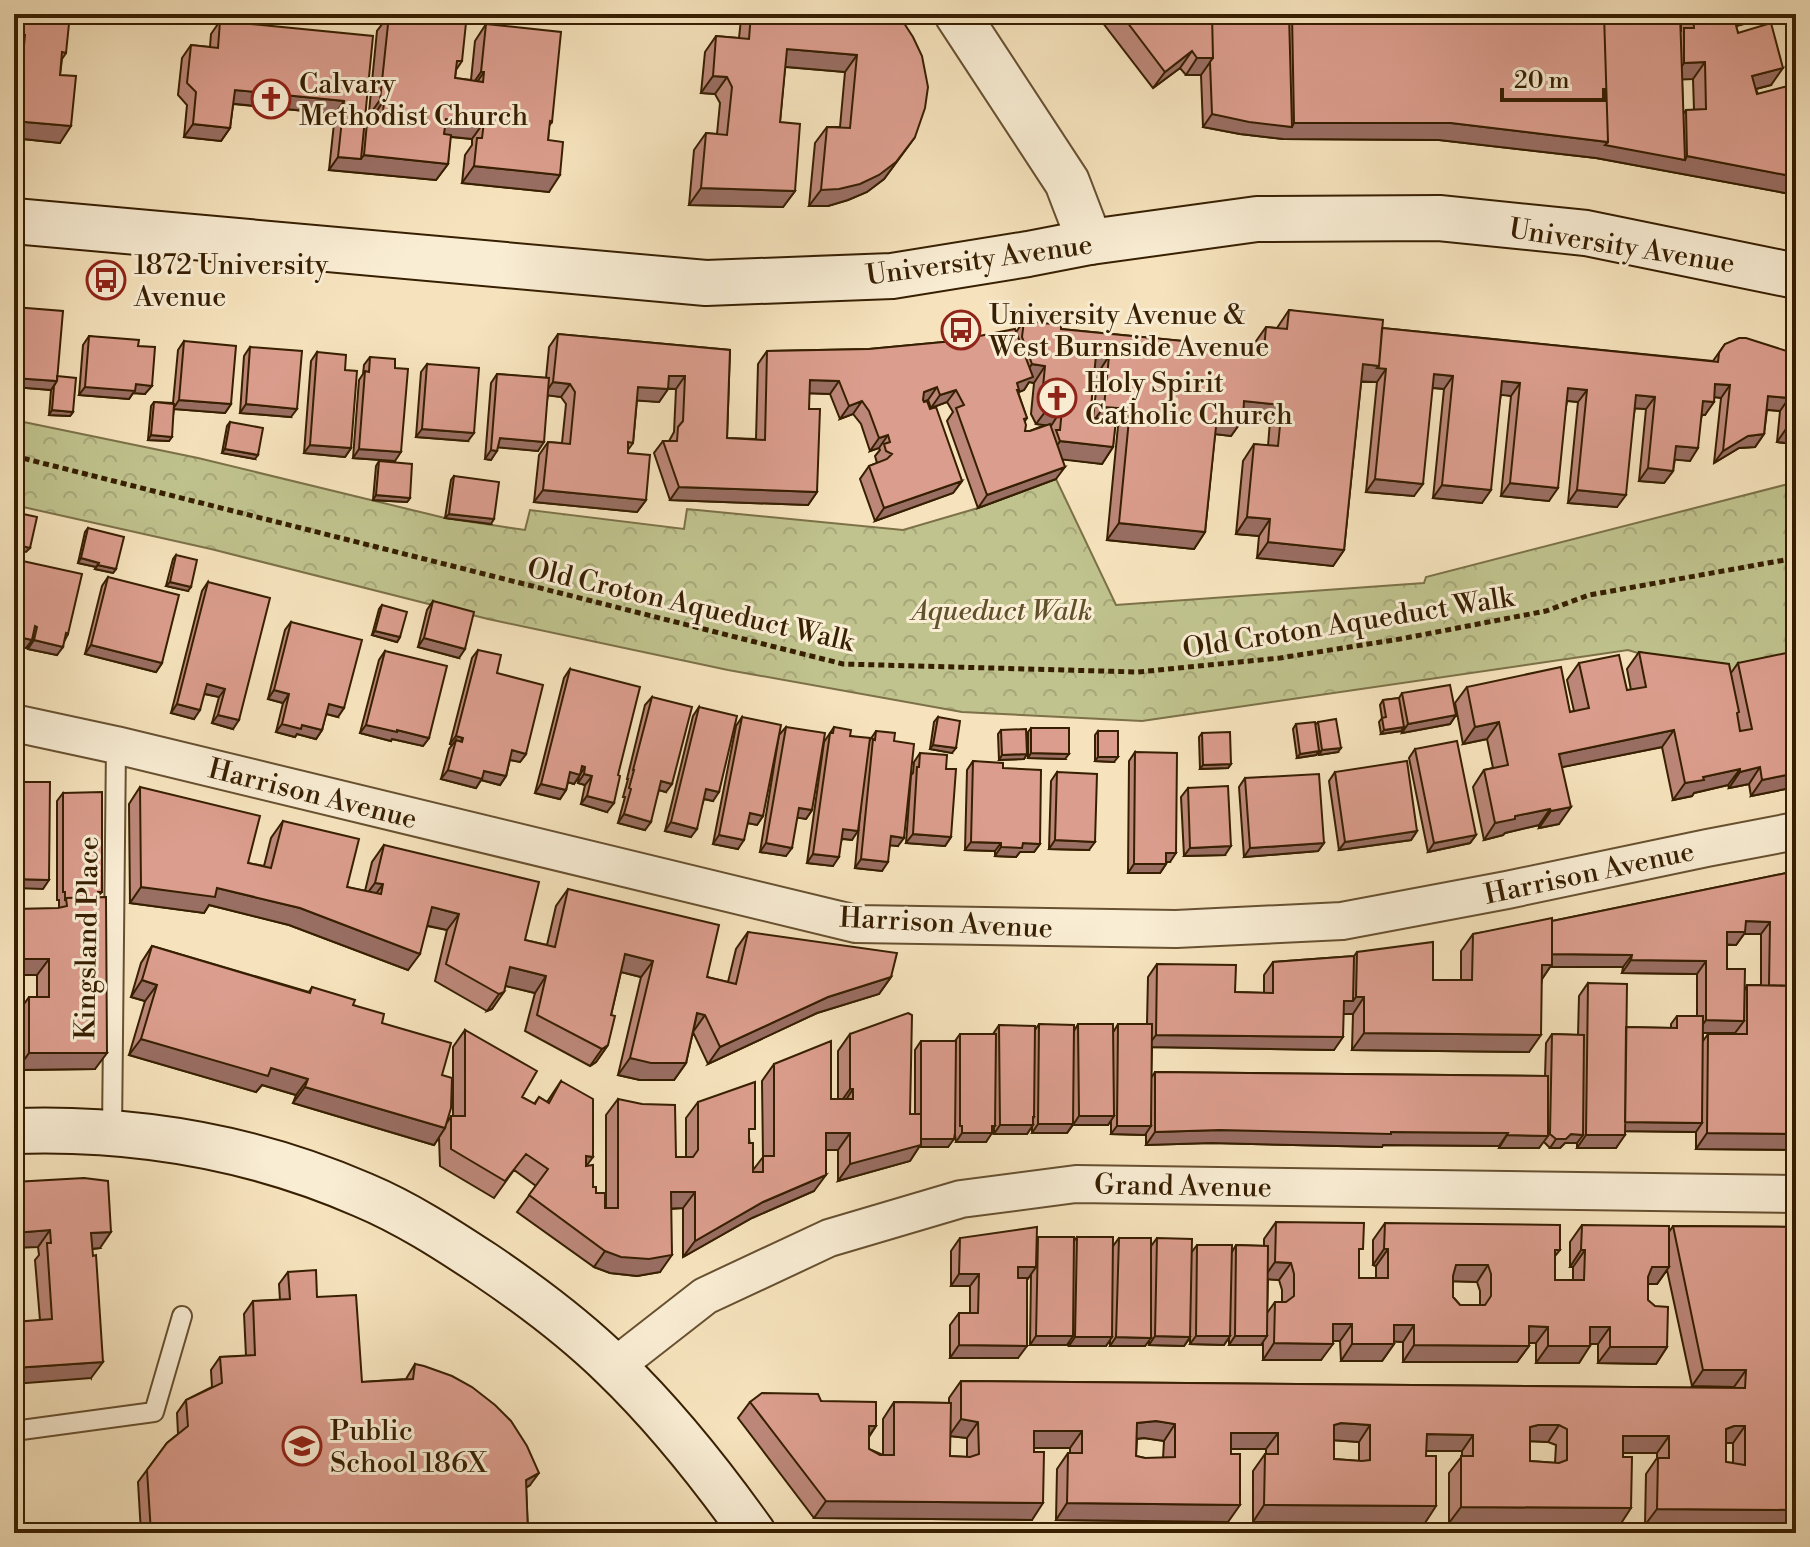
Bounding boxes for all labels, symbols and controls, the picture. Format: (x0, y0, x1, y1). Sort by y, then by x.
scale bar (1502, 52, 1604, 102)
text: 20 m (1514, 66, 1570, 96)
place label: Calvary Methodist Church (299, 67, 528, 134)
church icon: Calvary Methodist Church (250, 78, 292, 120)
street label: University Avenue (1506, 211, 1737, 282)
street label: University Avenue (864, 227, 1095, 294)
place label: 1872 University Avenue (133, 248, 329, 315)
bus stop icon: 1872 University Avenue (85, 259, 127, 301)
place label: University Avenue & West Burnside Avenue (988, 298, 1269, 365)
bus stop icon: University Avenue & West Burnside Avenue (940, 309, 982, 351)
place label: Holy Spirit Catholic Church (1085, 366, 1293, 433)
church icon: Holy Spirit Catholic Church (1036, 377, 1078, 419)
street label: Old Croton Aqueduct Walk (524, 551, 859, 660)
street label: Old Croton Aqueduct Walk (1180, 580, 1518, 667)
park label: Aqueduct Walk (909, 594, 1092, 629)
street label: Harrison Avenue (205, 752, 421, 837)
street label: Harrison Avenue (1481, 834, 1698, 913)
street label: Kingsland Place (68, 836, 107, 1040)
street label: Harrison Avenue (838, 900, 1054, 947)
street label: Grand Avenue (1094, 1167, 1272, 1206)
place label: Public School 186X (330, 1414, 488, 1481)
school or university icon: Public School 186X (281, 1425, 323, 1467)

